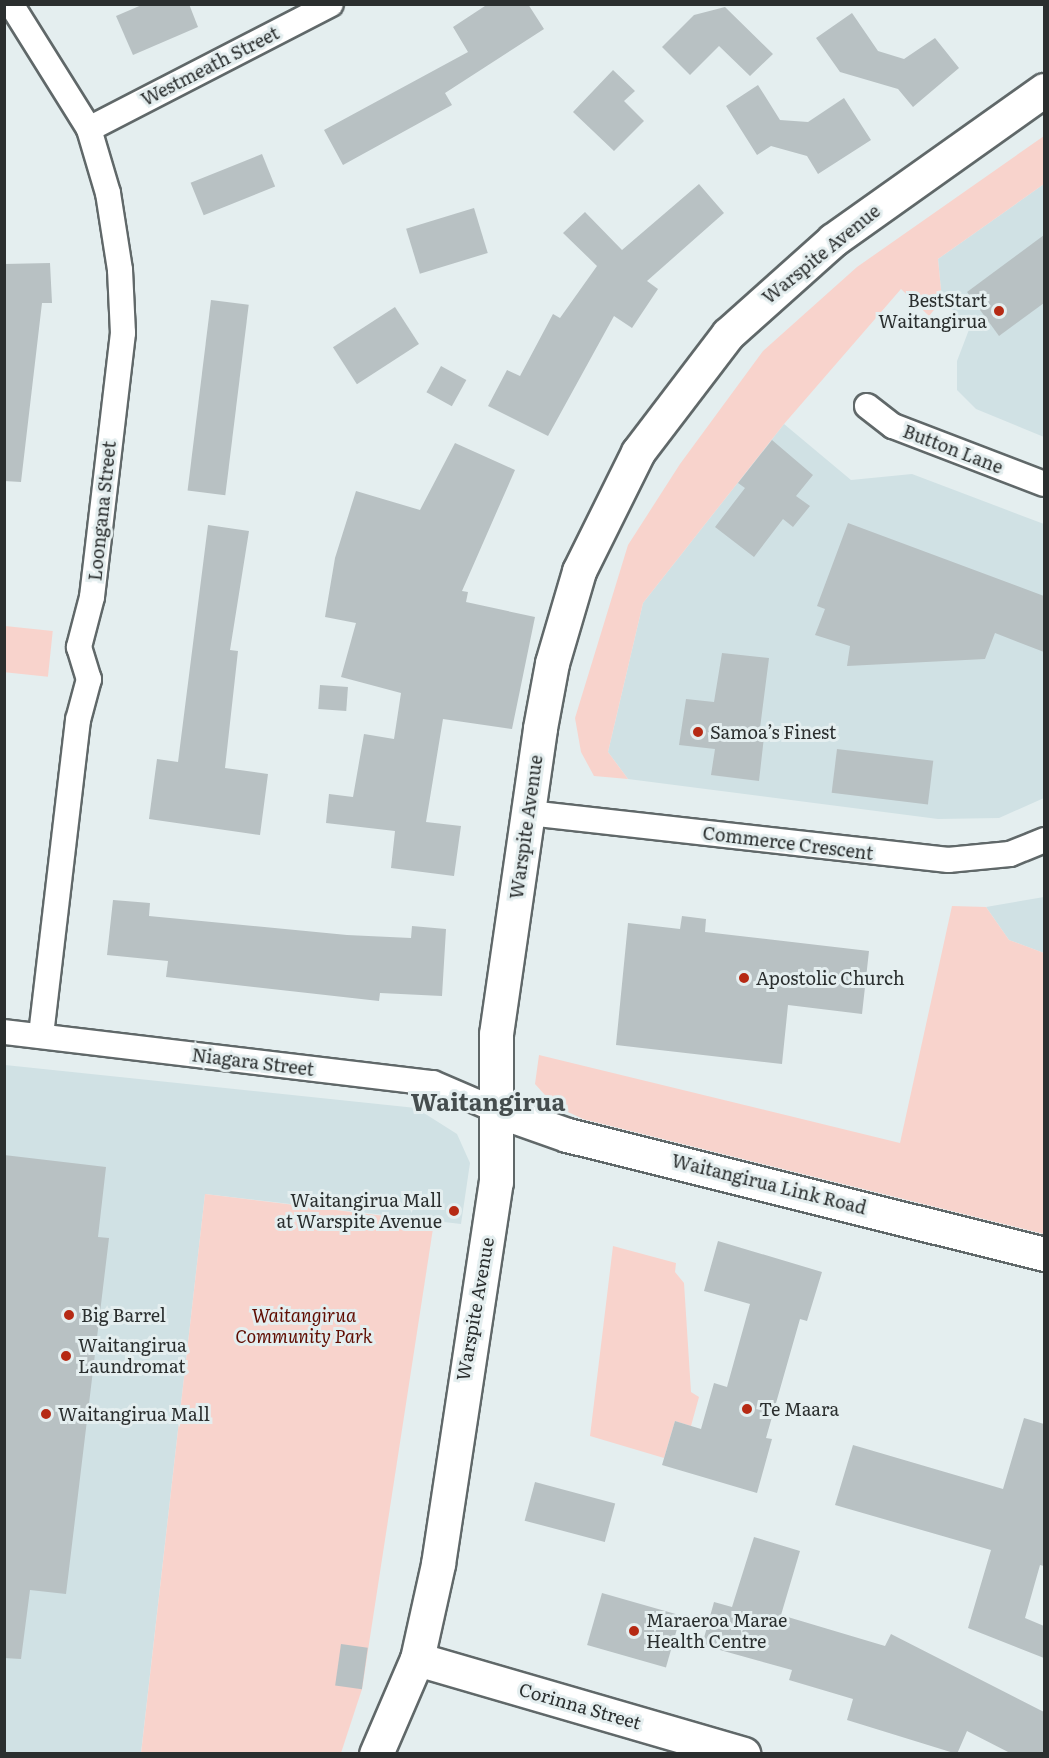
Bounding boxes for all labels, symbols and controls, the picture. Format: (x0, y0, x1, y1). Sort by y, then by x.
street label: Westmeath Street (137, 22, 283, 110)
street label: Warspite Avenue (758, 200, 884, 308)
place label: BestStart Waitangirua (878, 290, 987, 332)
marker: BestStart Waitangirua (992, 304, 1006, 318)
street label: Button Lane (900, 420, 1006, 478)
street label: Loongana Street (84, 440, 120, 582)
place label: Samoa’s Finest (710, 721, 836, 743)
marker: Samoa’s Finest (691, 725, 705, 739)
street label: Warspite Avenue (505, 753, 547, 901)
street label: Commerce Crescent (701, 822, 875, 864)
place label: Apostolic Church (756, 967, 905, 989)
marker: Apostolic Church (737, 971, 751, 985)
street label: Niagara Street (191, 1044, 315, 1080)
district label: Waitangirua (411, 1087, 565, 1115)
street label: Waitangirua Link Road (669, 1149, 869, 1219)
place label: Waitangirua Mall at Warspite Avenue (277, 1190, 442, 1232)
marker: Waitangirua Mall at Warspite Avenue (447, 1204, 461, 1218)
street label: Warspite Avenue (452, 1236, 498, 1382)
place label: Big Barrel (81, 1304, 166, 1326)
park label: Waitangirua Community Park (235, 1305, 373, 1348)
marker: Big Barrel (62, 1308, 76, 1322)
place label: Waitangirua Laundromat (78, 1335, 187, 1378)
marker: Waitangirua Laundromat (59, 1349, 73, 1363)
place label: Te Maara (759, 1398, 839, 1420)
marker: Te Maara (740, 1402, 754, 1416)
place label: Waitangirua Mall (58, 1403, 210, 1425)
marker: Waitangirua Mall (39, 1407, 53, 1421)
place label: Maraeroa Marae Health Centre (646, 1610, 787, 1652)
marker: Maraeroa Marae Health Centre (627, 1624, 641, 1638)
street label: Corinna Street (517, 1678, 643, 1734)

